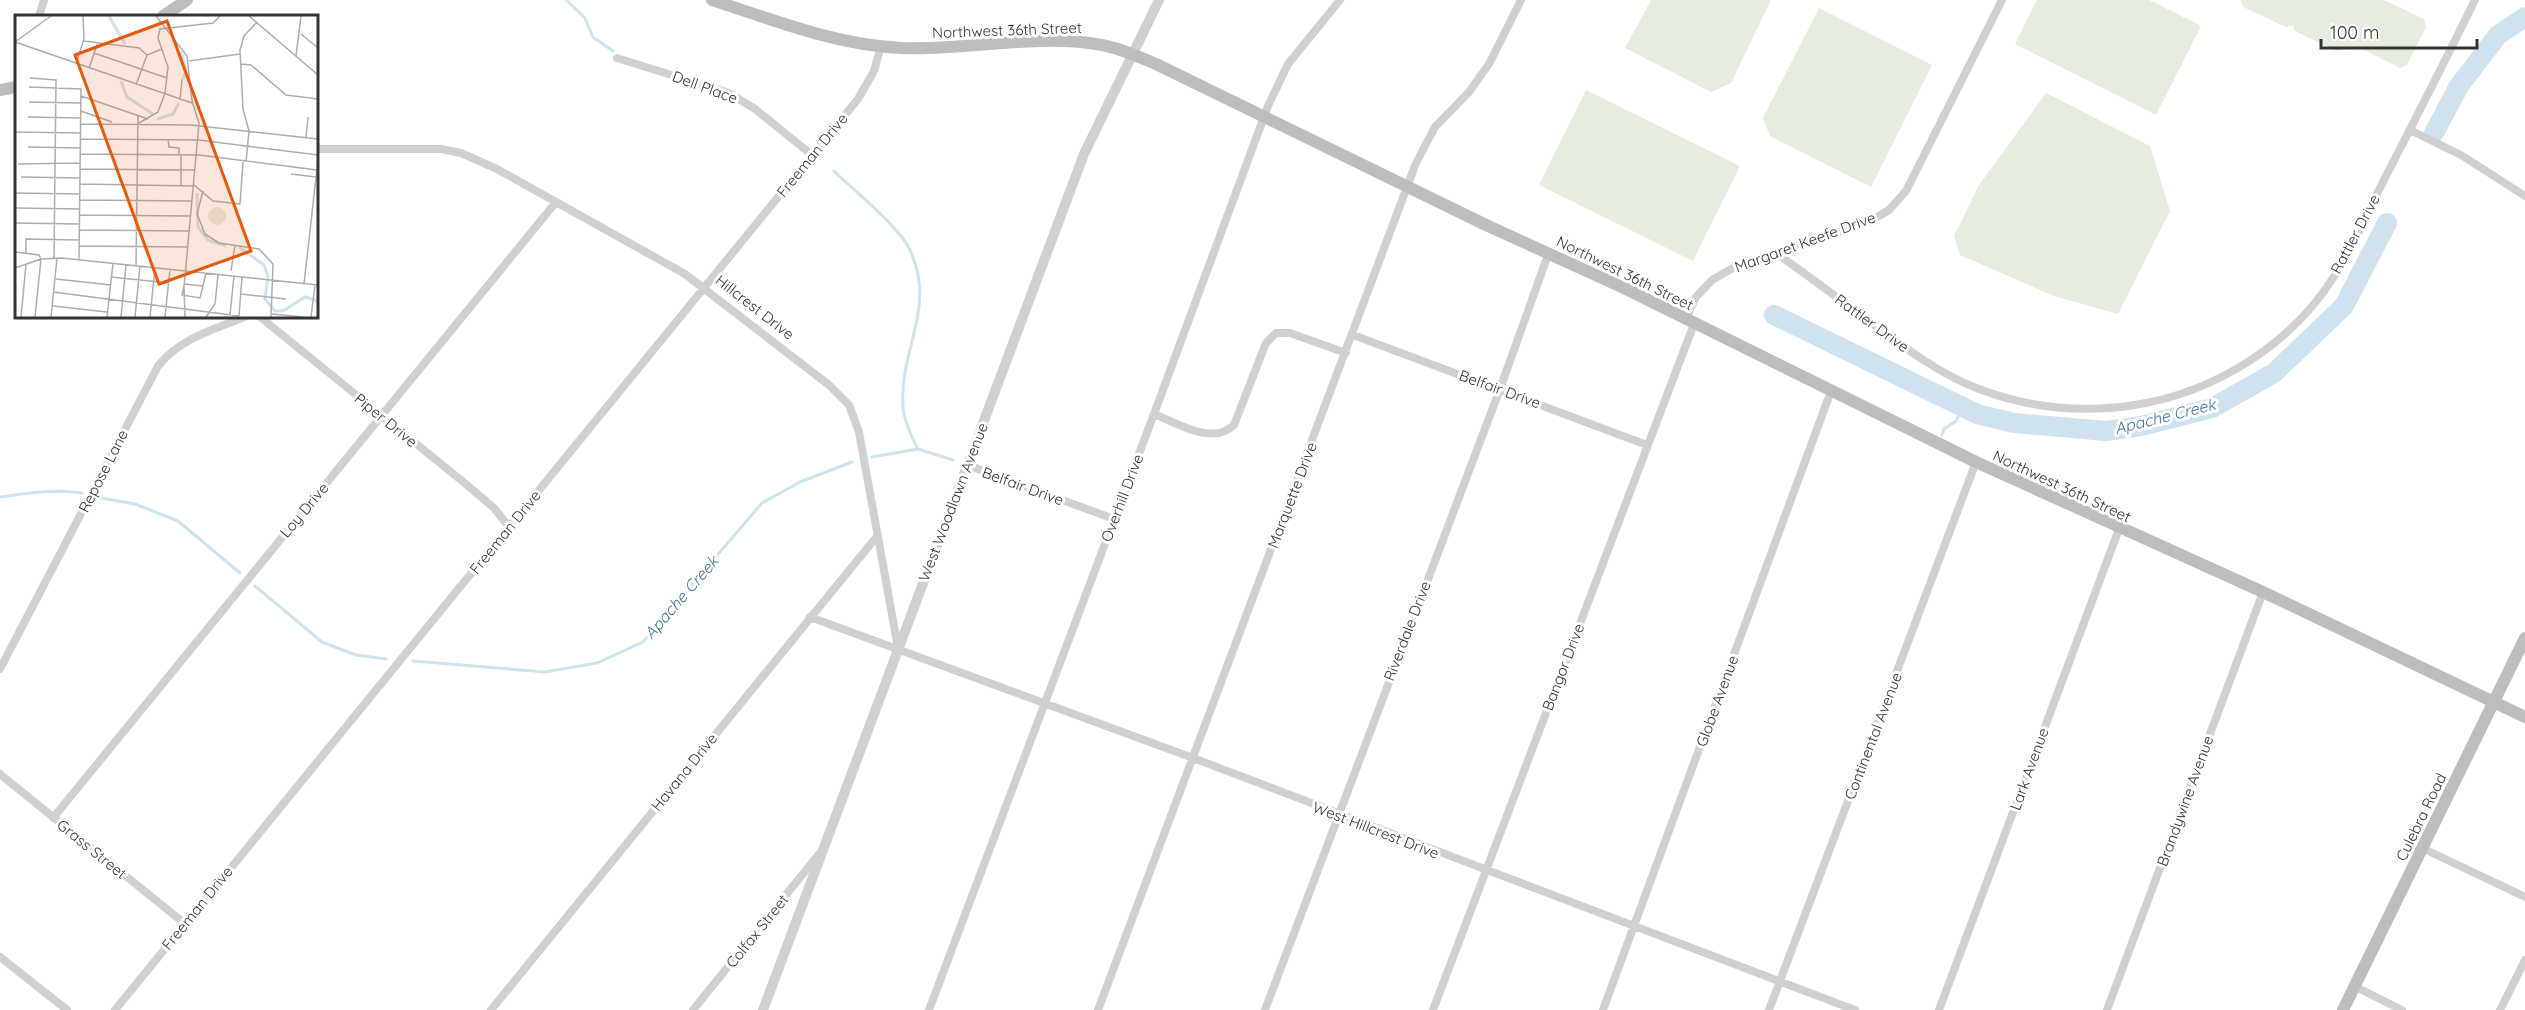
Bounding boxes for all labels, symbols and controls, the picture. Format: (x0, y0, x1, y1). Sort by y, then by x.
scale bar (2321, 12, 2477, 50)
inset map (15, 15, 318, 318)
street label: Northwest 36th Street (932, 18, 1082, 42)
text: 100 m (2330, 21, 2379, 44)
street label: Dell Place (670, 66, 740, 108)
street label: Freeman Drive (772, 109, 852, 201)
street label: Rattler Drive (2326, 191, 2384, 277)
street label: Margaret Keefe Drive (1732, 208, 1878, 276)
street label: Northwest 36th Street (1553, 232, 1697, 314)
street label: Hillcrest Drive (712, 270, 798, 344)
street label: Rattler Drive (1831, 290, 1913, 356)
street label: Belfair Drive (1457, 365, 1543, 413)
street label: Piper Drive (351, 389, 421, 451)
water label: Apache Creek (2112, 393, 2219, 438)
street label: West Woodlawn Avenue (914, 420, 992, 584)
street label: Repose Lane (74, 426, 132, 516)
street label: Marquette Drive (1263, 439, 1321, 551)
street label: Northwest 36th Street (1990, 446, 2134, 526)
street label: Overhill Drive (1097, 451, 1147, 545)
street label: Belfair Drive (980, 462, 1066, 510)
street label: Loy Drive (276, 479, 332, 541)
street label: Freeman Drive (465, 486, 545, 578)
water label: Apache Creek (640, 550, 723, 643)
street label: Riverdale Drive (1379, 578, 1435, 684)
street label: Bangor Drive (1538, 621, 1588, 713)
street label: Globe Avenue (1692, 653, 1742, 749)
street label: Continental Avenue (1840, 670, 1906, 802)
street label: Lark Avenue (2005, 725, 2053, 813)
street label: Havana Drive (647, 729, 721, 815)
street label: Brandywine Avenue (2153, 733, 2217, 869)
street label: Culebra Road (2392, 770, 2450, 864)
street label: West Hillcrest Drive (1310, 797, 1442, 863)
street label: Grass Street (53, 815, 131, 883)
street label: Freeman Drive (157, 862, 237, 954)
street label: Colfax Street (722, 890, 792, 972)

